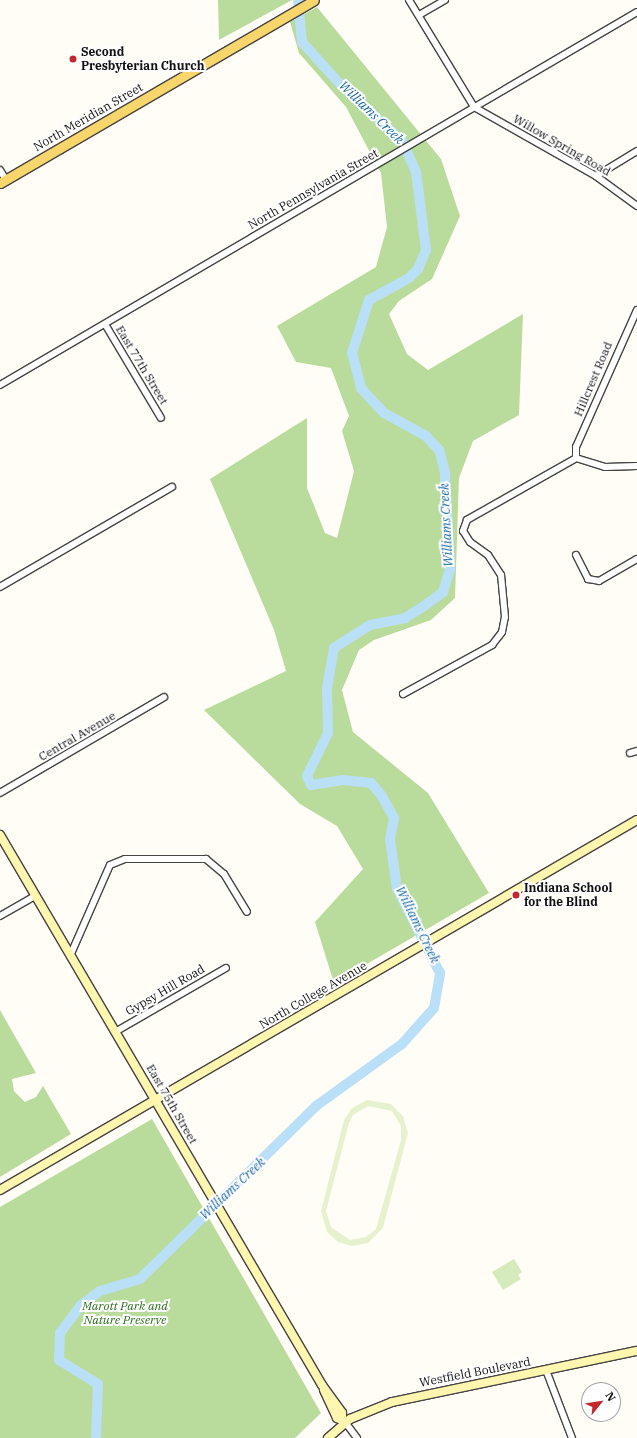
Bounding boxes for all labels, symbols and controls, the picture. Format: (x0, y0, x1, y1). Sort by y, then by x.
place label: Second Presbyterian Church (81, 45, 205, 73)
marker: Second Presbyterian Church (68, 54, 78, 64)
water label: Williams Creek (335, 78, 407, 148)
street label: North Meridian Street (31, 80, 145, 154)
street label: Willow Spring Road (511, 111, 613, 179)
street label: North Pennsylvania Street (245, 146, 381, 232)
street label: East 77th Street (113, 323, 171, 407)
street label: Hillcrest Road (571, 339, 615, 419)
water label: Williams Creek (437, 483, 457, 567)
street label: Central Avenue (36, 708, 118, 764)
place label: Indiana School for the Blind (524, 881, 612, 909)
water label: Williams Creek (392, 884, 442, 966)
marker: Indiana School for the Blind (511, 890, 521, 900)
street label: North College Avenue (257, 958, 369, 1032)
street label: Gypsy Hill Road (123, 961, 207, 1019)
street label: East 75th Street (143, 1062, 201, 1146)
water label: Williams Creek (197, 1155, 269, 1223)
park label: Marott Park and Nature Preserve (82, 1299, 168, 1327)
street label: Westfield Boulevard (418, 1354, 532, 1390)
north arrow (581, 1382, 621, 1422)
text: N (602, 1389, 619, 1404)

